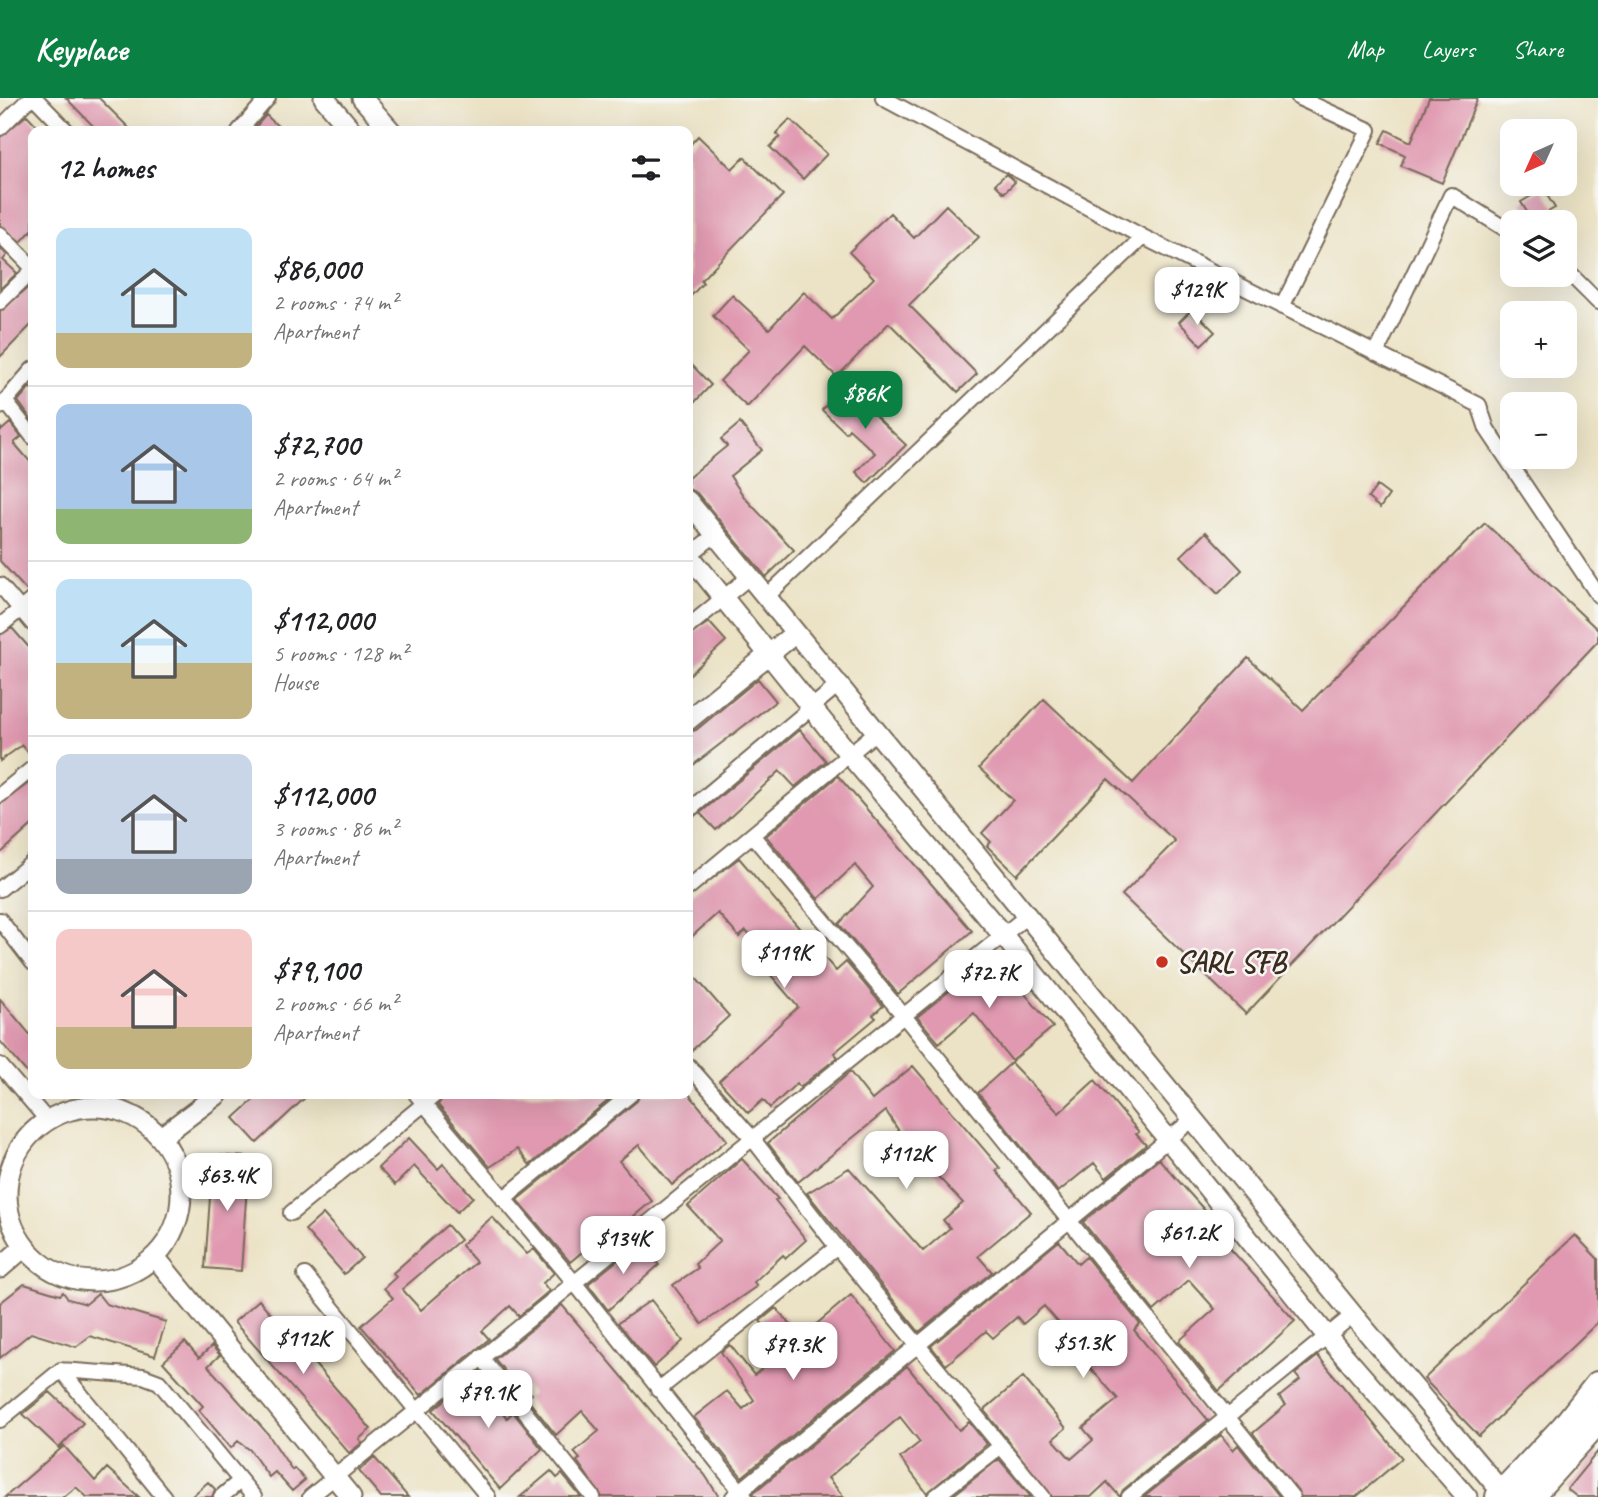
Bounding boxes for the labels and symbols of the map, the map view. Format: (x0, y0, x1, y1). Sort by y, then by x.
north arrow (1500, 119, 1577, 196)
pin: $129K (1148, 268, 1246, 327)
pin: $86K (824, 372, 906, 431)
pin: $119K (735, 930, 833, 990)
place label: SARL SFB (1176, 943, 1289, 981)
pin: $72.7K (932, 950, 1046, 1010)
marker: SARL SFB (1154, 954, 1170, 970)
pin: $112K (857, 1132, 955, 1191)
pin: $63.4K (170, 1154, 284, 1213)
pin: $61.2K (1132, 1210, 1246, 1270)
pin: $134K (574, 1216, 672, 1276)
pin: $112K (254, 1316, 352, 1376)
pin: $51.3K (1026, 1320, 1140, 1380)
pin: $79.3K (736, 1322, 850, 1382)
pin: $79.1K (431, 1370, 545, 1430)

